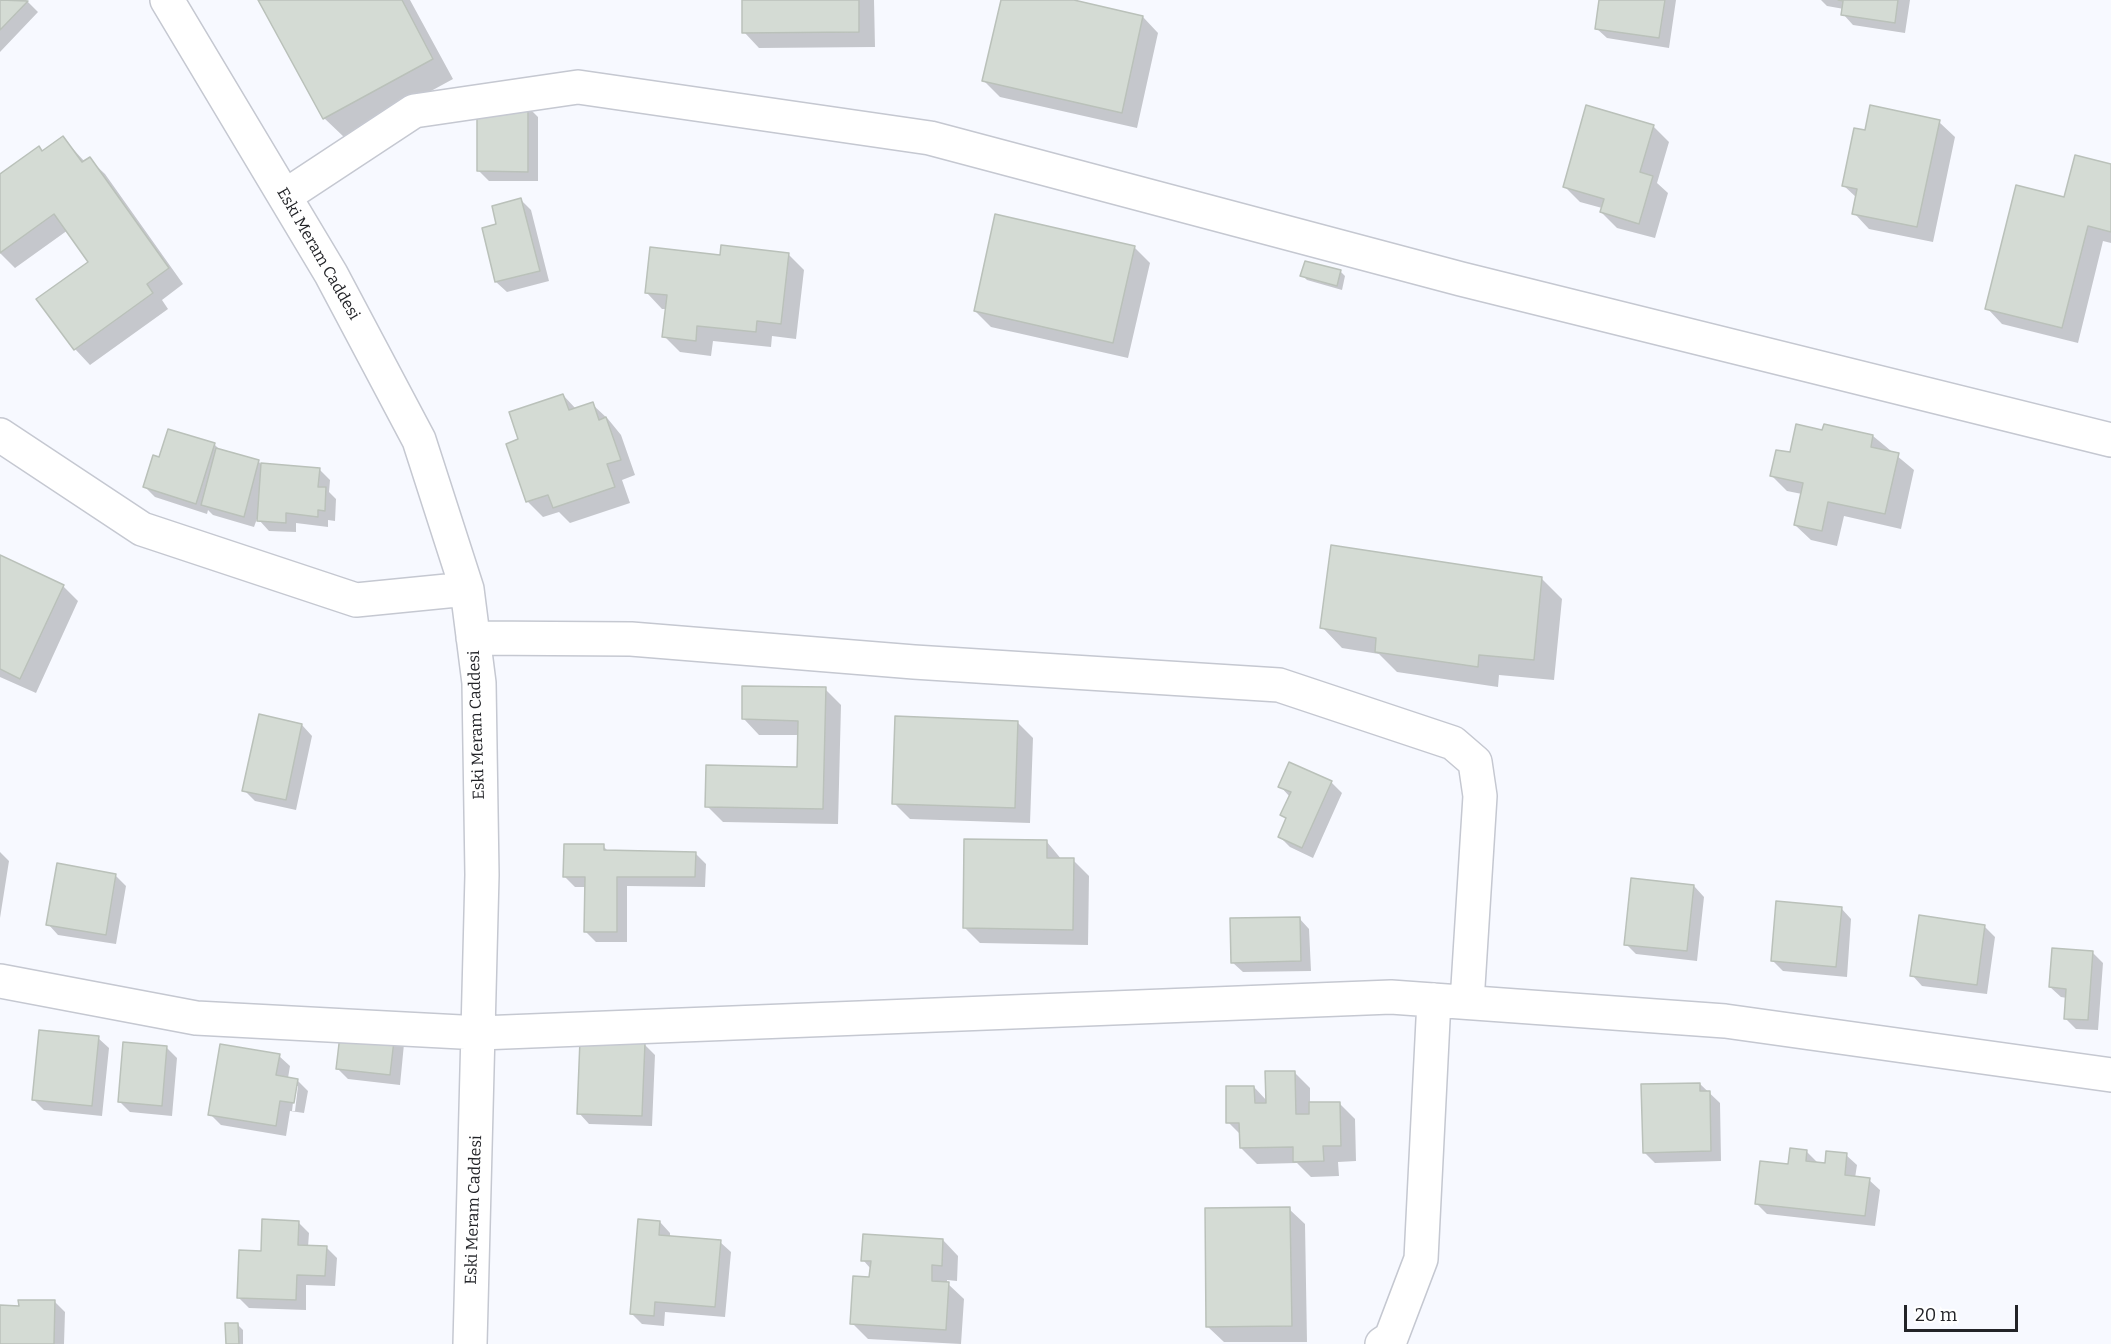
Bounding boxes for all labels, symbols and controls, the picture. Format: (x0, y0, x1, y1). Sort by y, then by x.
street label: Eski Meram Caddesi (272, 184, 364, 324)
street label: Eski Meram Caddesi (465, 650, 489, 800)
street label: Eski Meram Caddesi (462, 1135, 486, 1285)
scale bar (1907, 1293, 2021, 1331)
text: 20 m (1915, 1304, 1957, 1326)

